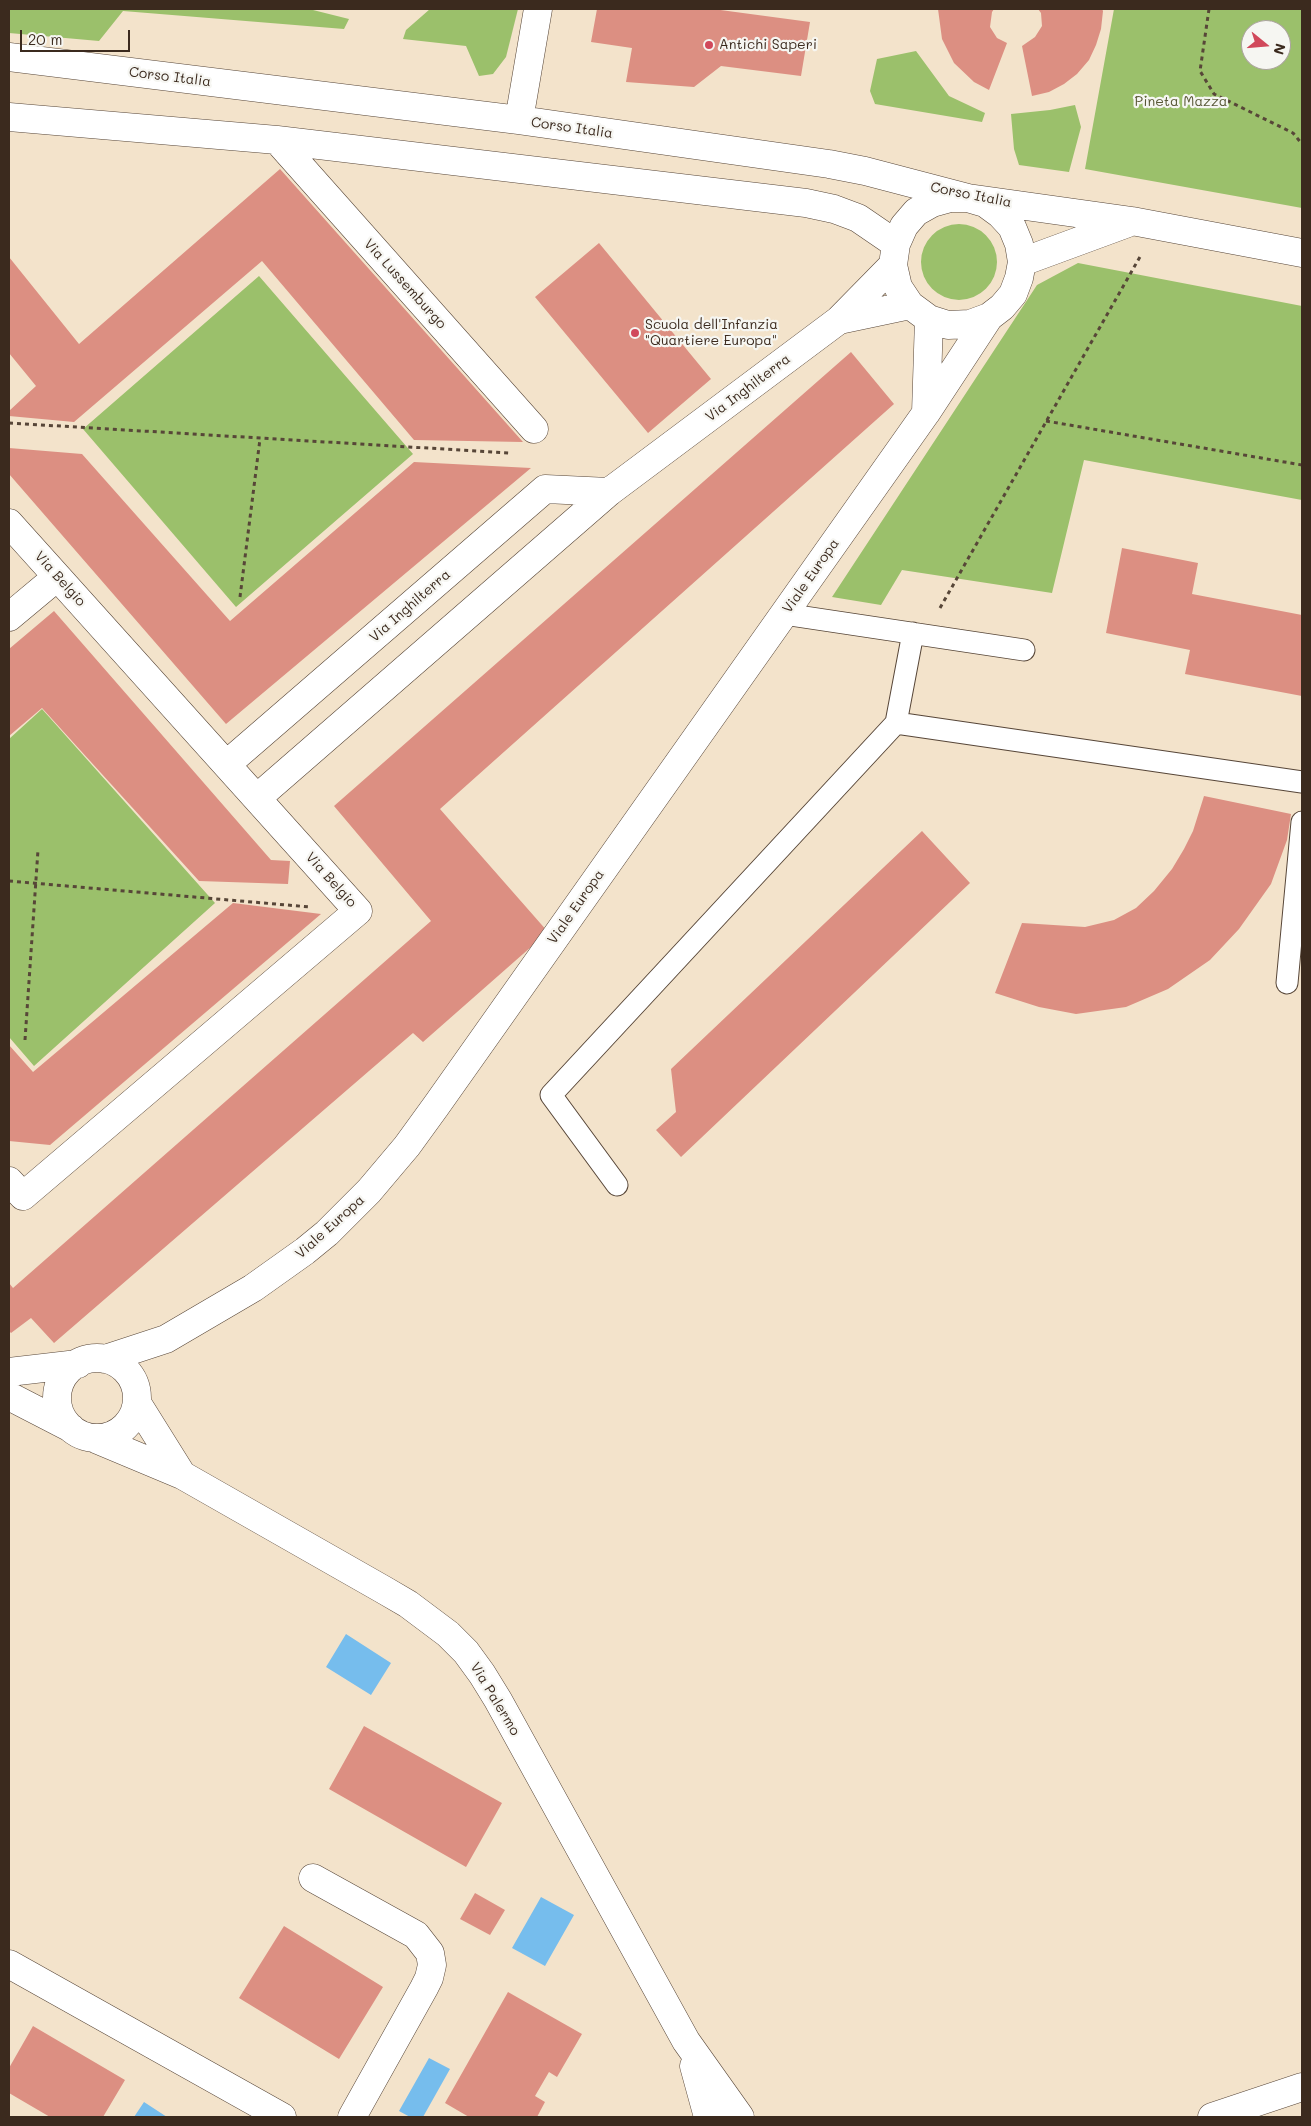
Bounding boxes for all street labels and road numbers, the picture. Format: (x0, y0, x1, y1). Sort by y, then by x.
street label: Corso Italia (128, 64, 212, 90)
street label: Corso Italia (530, 114, 614, 142)
street label: Corso Italia (929, 179, 1013, 211)
street label: Via Lussemburgo (360, 236, 450, 332)
street label: Via Inghilterra (702, 351, 794, 425)
street label: Viale Europa (779, 536, 843, 616)
street label: Via Belgio (31, 548, 89, 610)
street label: Via Inghilterra (366, 566, 454, 646)
street label: Via Belgio (302, 849, 360, 911)
street label: Viale Europa (544, 867, 608, 947)
street label: Viale Europa (292, 1192, 368, 1262)
street label: Via Palermo (467, 1659, 523, 1739)

